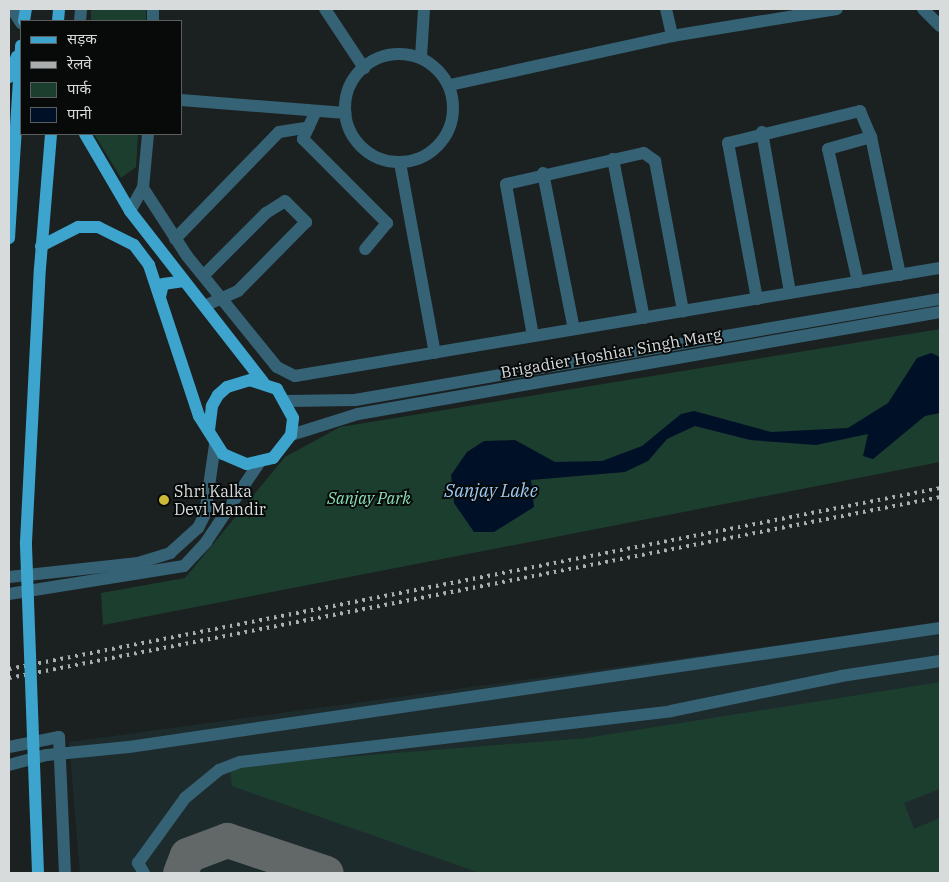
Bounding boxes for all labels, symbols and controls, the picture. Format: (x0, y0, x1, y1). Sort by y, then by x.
legend (20, 20, 182, 135)
text: सड़क (67, 29, 97, 48)
text: रेलवे (67, 54, 92, 73)
text: पार्क (67, 79, 91, 98)
text: पानी (67, 104, 92, 123)
street label: Brigadier Hoshiar Singh Marg (499, 324, 723, 382)
water label: Sanjay Lake (444, 480, 538, 502)
place label: Shri Kalka Devi Mandir (174, 481, 266, 519)
park label: Sanjay Park (327, 488, 411, 508)
marker: Shri Kalka Devi Mandir (158, 494, 170, 506)

